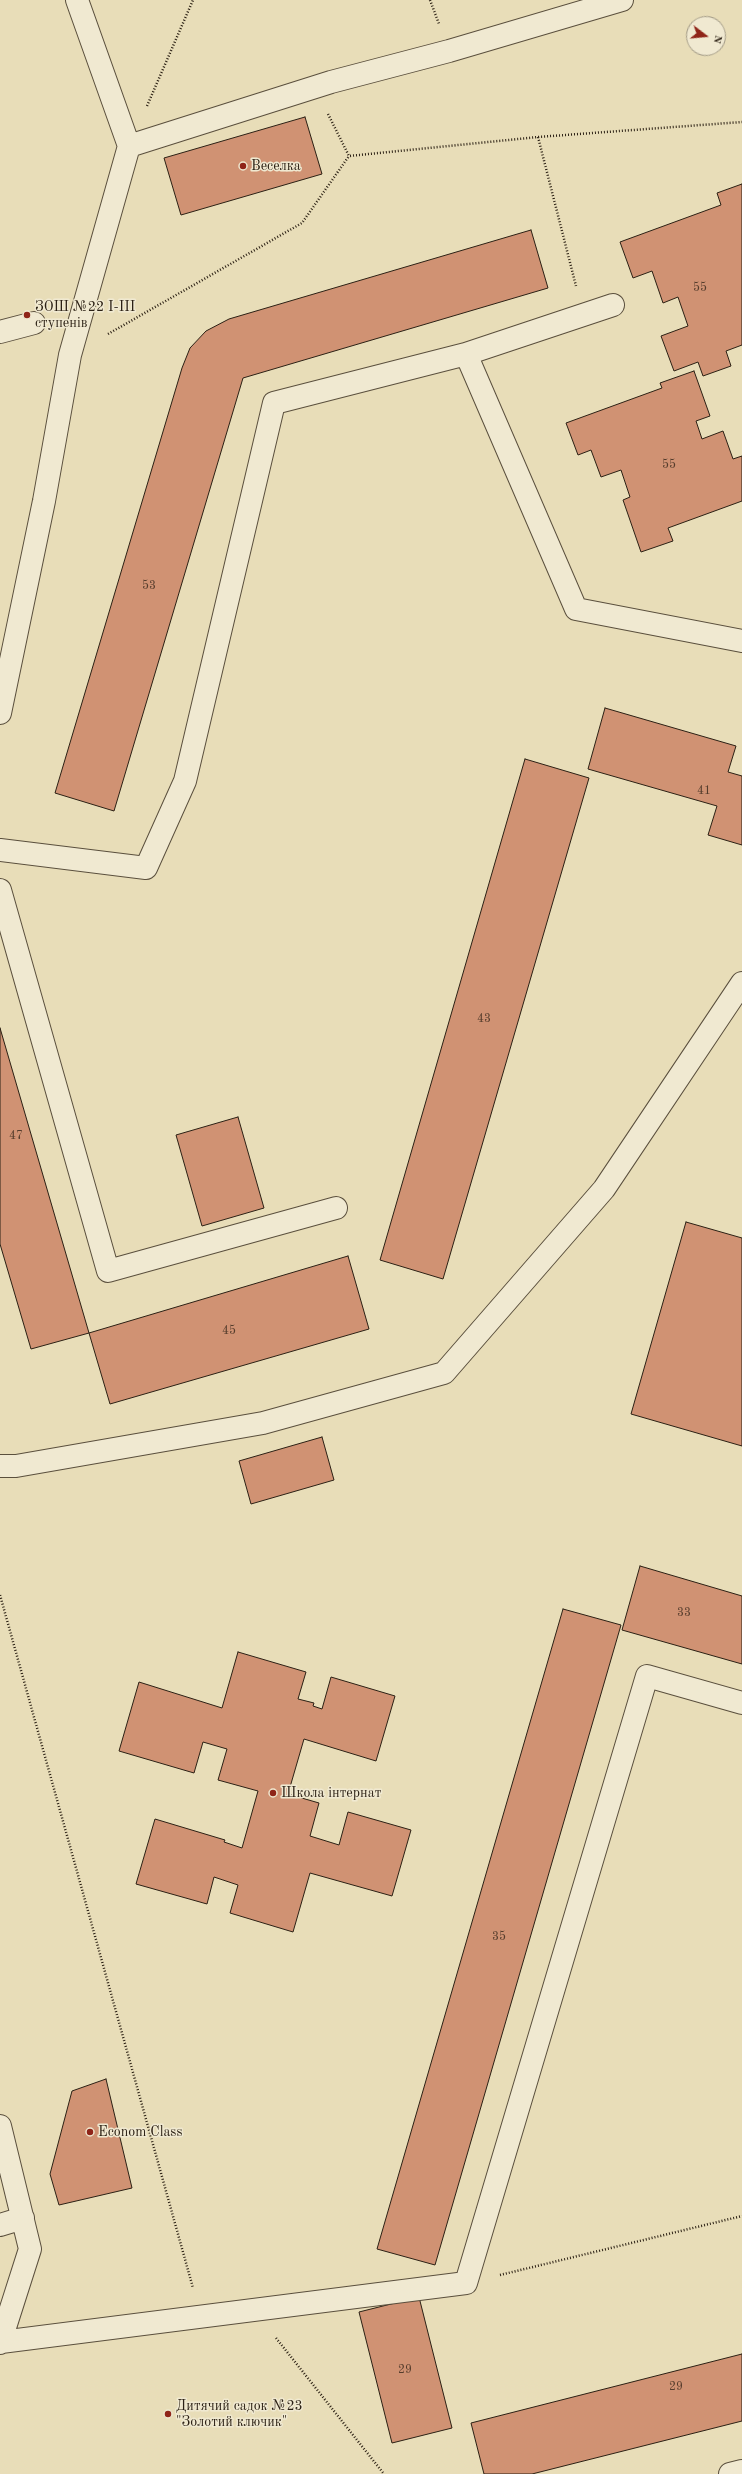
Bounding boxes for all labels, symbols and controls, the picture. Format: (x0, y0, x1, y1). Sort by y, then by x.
north arrow (686, 16, 726, 56)
text: N (711, 34, 724, 45)
place label: Веселка (251, 158, 301, 174)
marker: Веселка (238, 161, 248, 171)
house number: 55 (693, 281, 707, 295)
place label: ЗОШ №22 І-ІІІ ступенів (35, 299, 135, 332)
marker: ЗОШ №22 І-ІІІ ступенів (22, 310, 32, 320)
house number: 55 (662, 458, 676, 472)
house number: 53 (142, 579, 156, 593)
house number: 41 (697, 784, 711, 798)
house number: 43 (477, 1012, 491, 1026)
house number: 47 (9, 1129, 23, 1143)
house number: 45 (222, 1324, 236, 1338)
house number: 33 (677, 1606, 691, 1620)
place label: Школа інтернат (281, 1785, 381, 1801)
marker: Школа інтернат (268, 1788, 278, 1798)
house number: 35 (492, 1930, 506, 1944)
place label: Econom Class (98, 2124, 182, 2140)
marker: Econom Class (85, 2127, 95, 2137)
house number: 29 (398, 2363, 412, 2377)
house number: 29 (669, 2380, 683, 2394)
place label: Дитячий садок №23 "Золотий ключик" (176, 2398, 303, 2430)
marker: Дитячий садок №23 "Золотий ключик" (163, 2409, 173, 2419)

